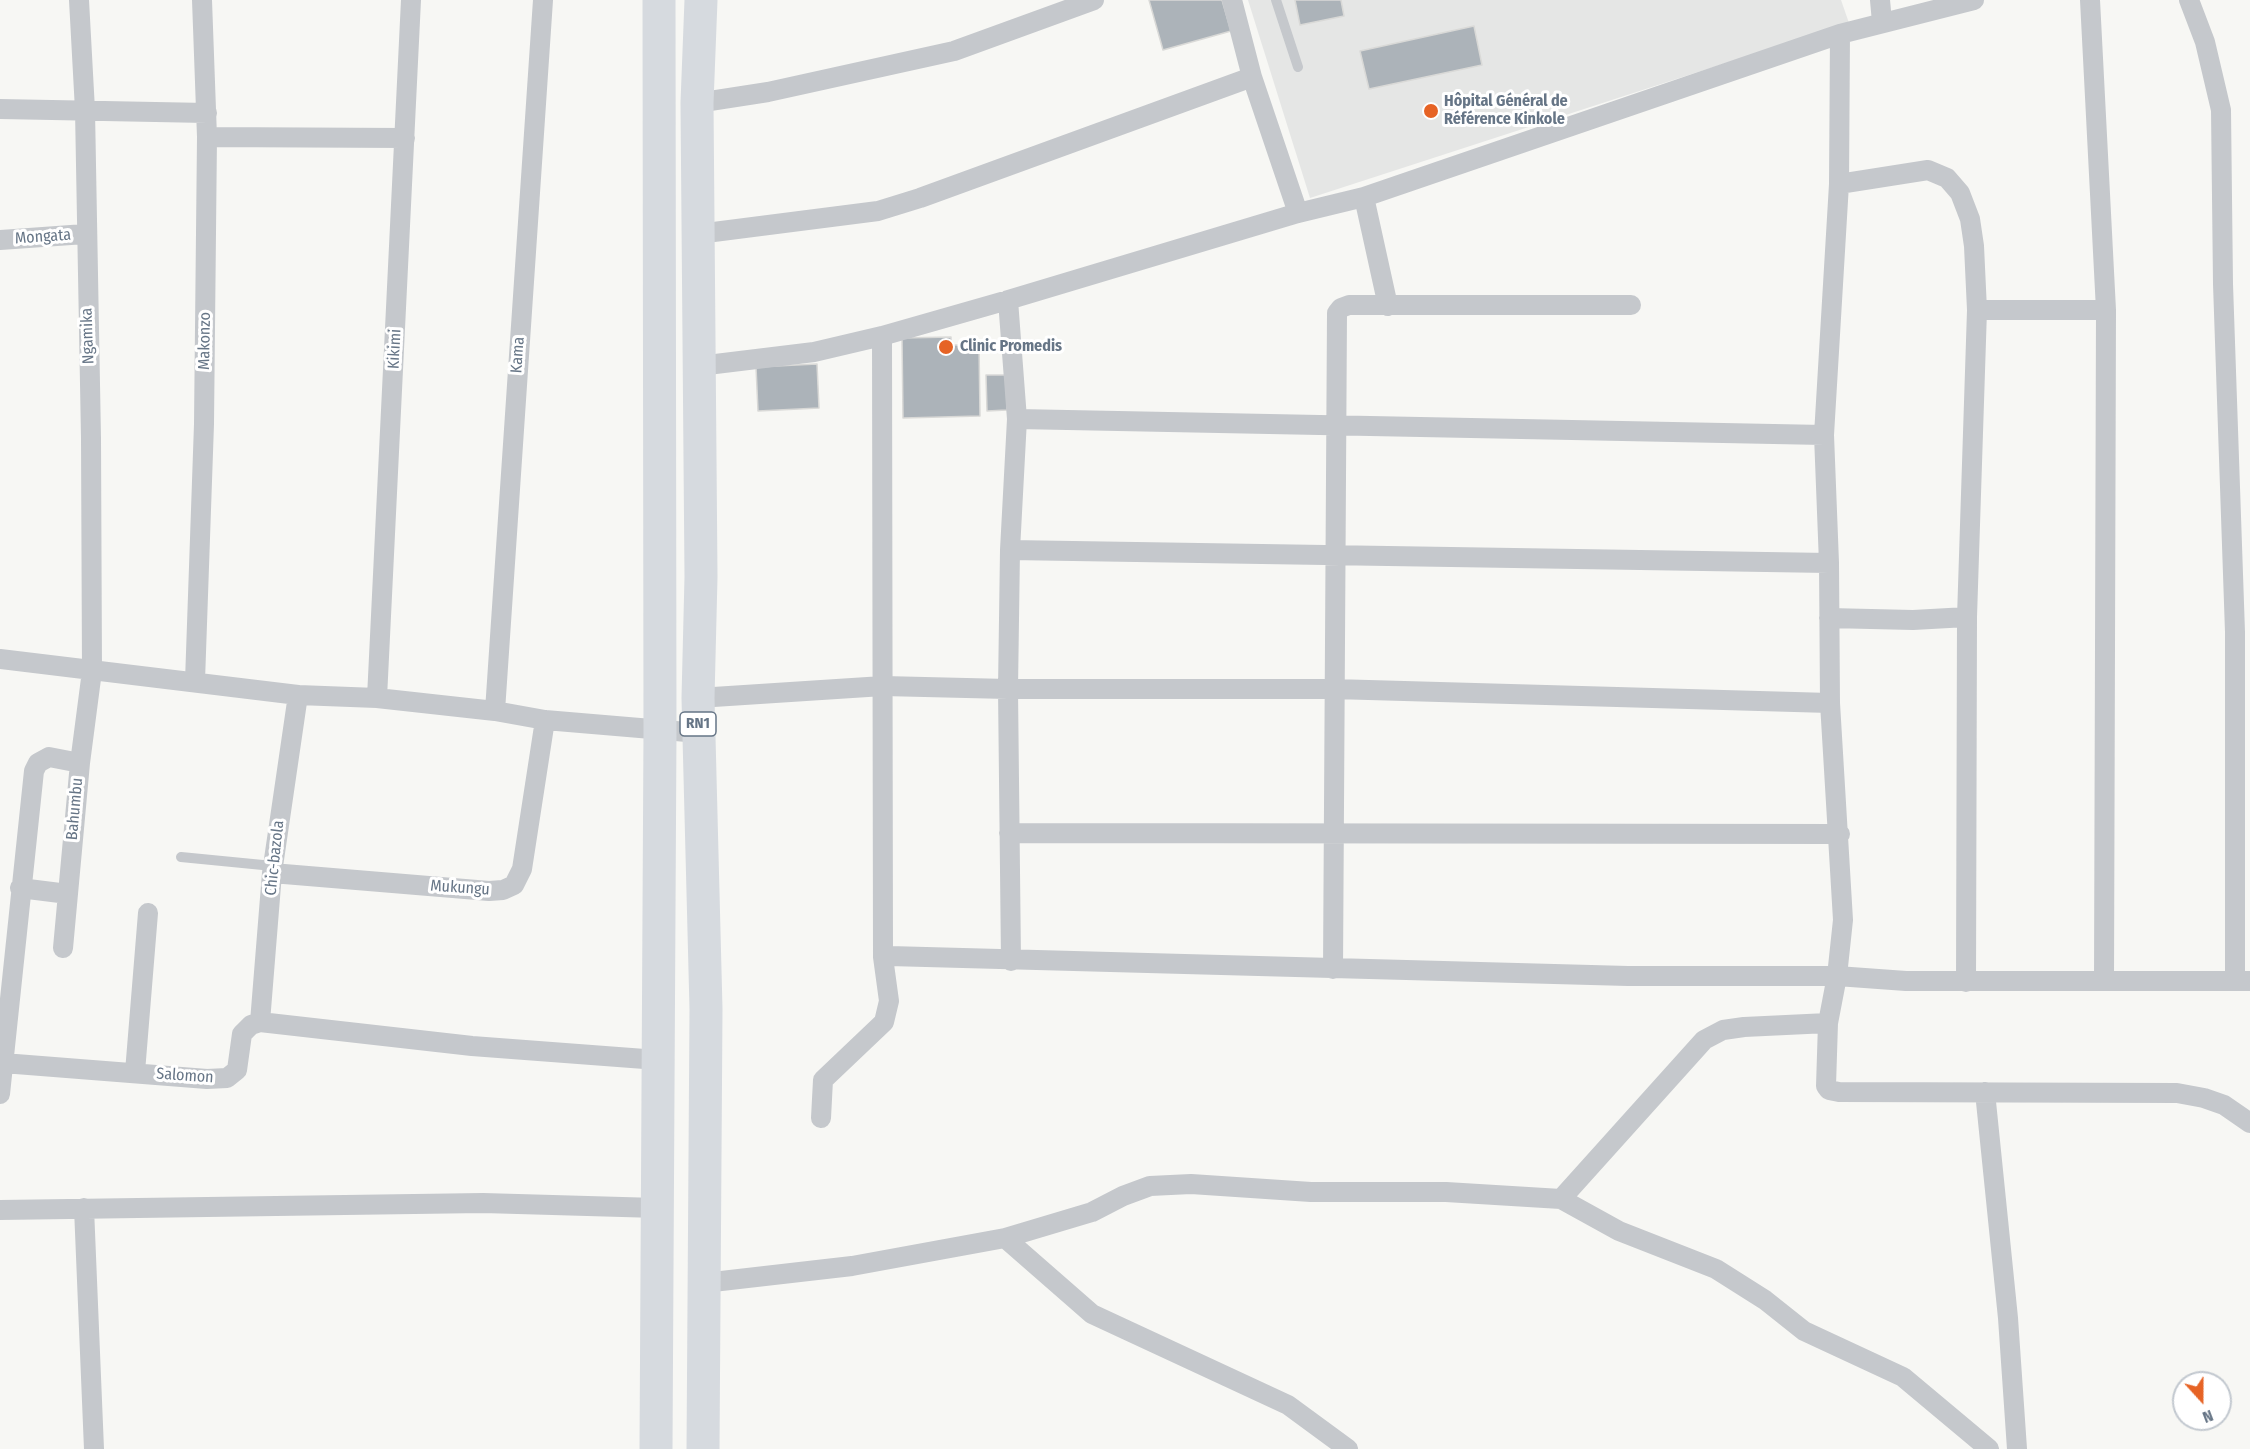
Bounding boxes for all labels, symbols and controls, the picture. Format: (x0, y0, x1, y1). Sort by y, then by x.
place label: Hôpital Général de Référence Kinkole (1444, 92, 1568, 130)
marker: Hôpital Général de Référence Kinkole (1422, 102, 1440, 120)
street label: Mongata (14, 225, 72, 249)
street label: Ngamika (77, 308, 99, 364)
street label: Makonzo (195, 312, 215, 370)
street label: Kikimi (384, 328, 406, 370)
street label: Kama (507, 336, 529, 374)
place label: Clinic Promedis (960, 337, 1062, 357)
marker: Clinic Promedis (937, 338, 955, 356)
road number: RN1 (680, 712, 716, 736)
street label: Bahumbu (63, 777, 87, 841)
street label: Chic-bazola (262, 820, 288, 896)
street label: Mukungu (430, 876, 490, 900)
street label: Salomon (156, 1064, 214, 1088)
north arrow (2172, 1371, 2232, 1431)
text: N (2200, 1406, 2216, 1427)

